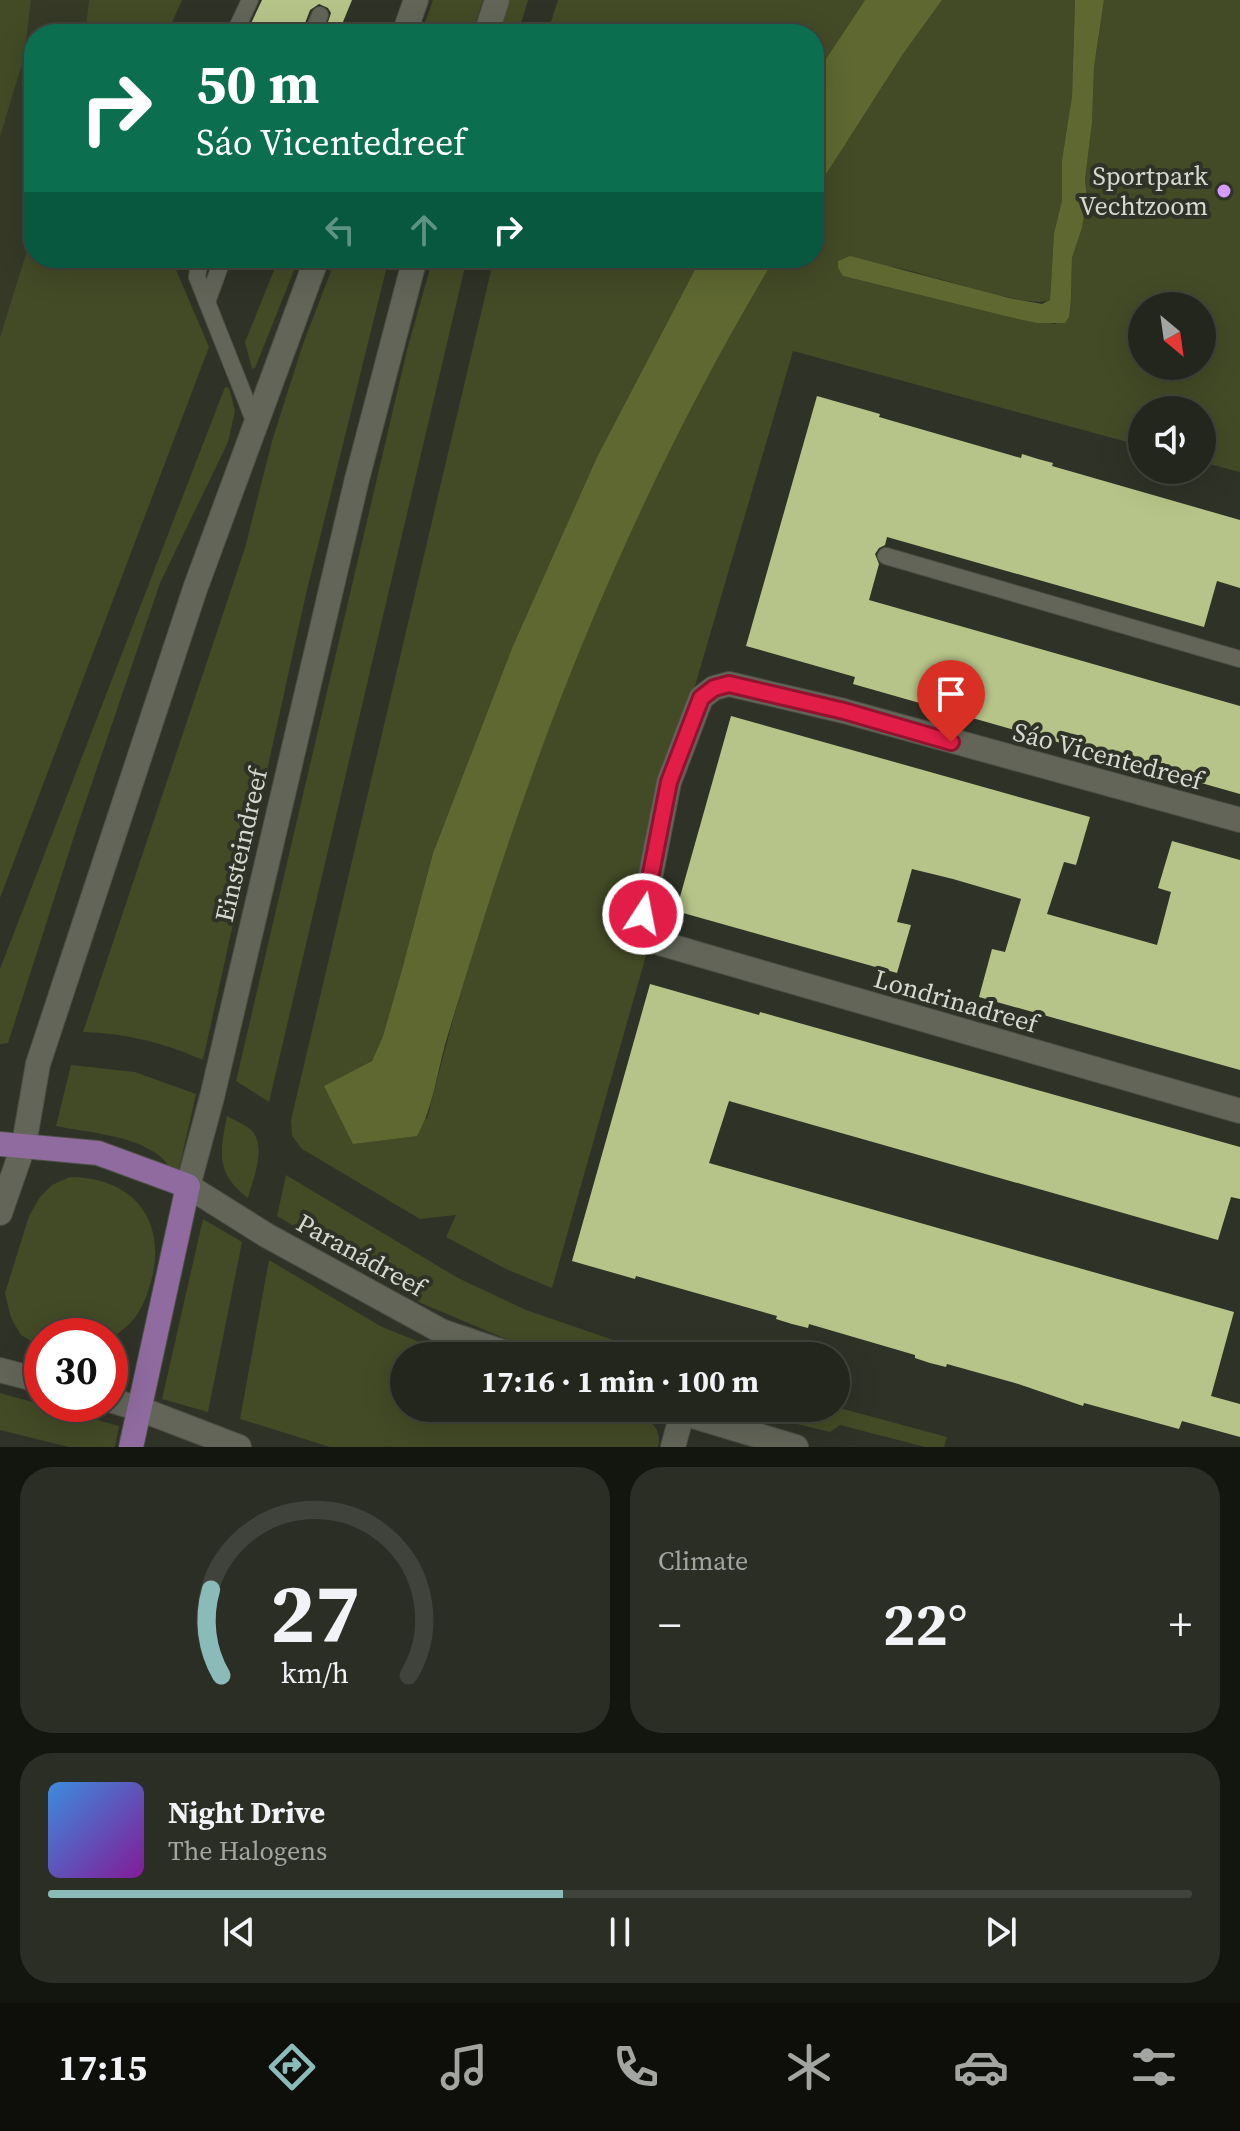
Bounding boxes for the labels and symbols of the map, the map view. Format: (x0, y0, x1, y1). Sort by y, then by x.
place label: Sportpark Vechtzoom (1079, 158, 1209, 224)
marker: Sportpark Vechtzoom (1215, 182, 1233, 200)
north arrow (1128, 292, 1216, 380)
pin (917, 660, 985, 742)
street label: Sáo Vicentedreef (1009, 713, 1209, 799)
street label: Einsteindreef (206, 762, 277, 925)
position arrow (601, 872, 685, 956)
street label: Londrinadreef (870, 960, 1045, 1042)
street label: Paranádreef (290, 1205, 434, 1307)
speed limit sign: 30 (24, 1318, 128, 1422)

